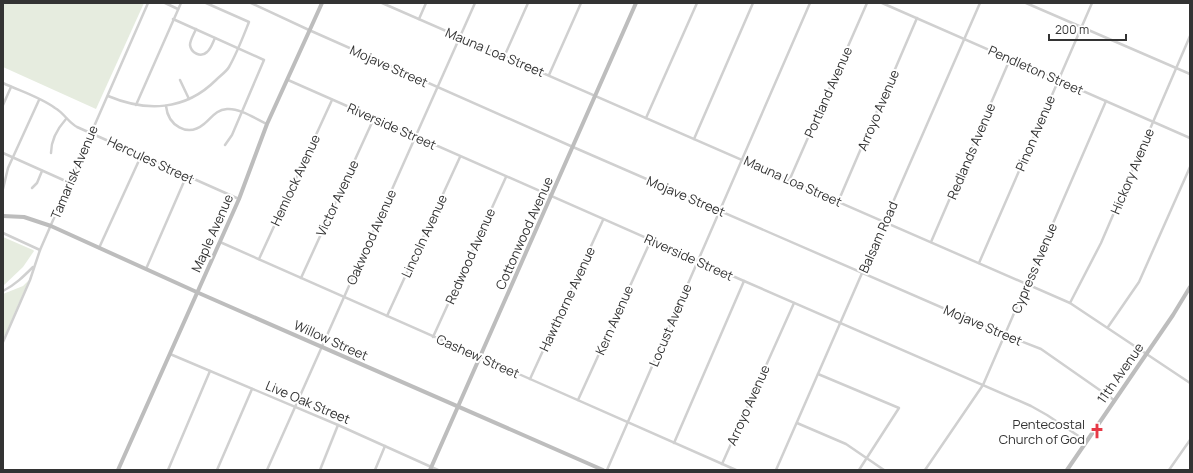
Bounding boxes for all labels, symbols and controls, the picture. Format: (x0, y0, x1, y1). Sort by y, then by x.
scale bar (1049, 16, 1126, 42)
text: 200 m (1055, 21, 1089, 38)
street label: Mauna Loa Street (443, 23, 547, 81)
street label: Mojave Street (347, 41, 431, 91)
street label: Pendleton Street (986, 41, 1086, 99)
street label: Portland Avenue (800, 43, 856, 140)
street label: Arroyo Avenue (853, 66, 903, 153)
street label: Pinon Avenue (1011, 92, 1059, 174)
street label: Riverside Street (345, 98, 439, 154)
street label: Redlands Avenue (943, 100, 1000, 202)
street label: Tamarisk Avenue (46, 122, 102, 222)
street label: Hickory Avenue (1106, 125, 1158, 217)
street label: Hemlock Avenue (266, 131, 324, 229)
street label: Hercules Street (105, 132, 197, 188)
street label: Mauna Loa Street (741, 151, 845, 211)
street label: Victor Avenue (311, 157, 363, 239)
street label: Mojave Street (644, 171, 728, 221)
street label: Cottonwood Avenue (491, 173, 557, 292)
street label: Oakwood Avenue (342, 186, 400, 288)
street label: Maple Avenue (187, 191, 237, 275)
street label: Lincoln Avenue (397, 191, 451, 281)
street label: Balsam Road (854, 198, 902, 276)
street label: Redwood Avenue (441, 205, 499, 307)
street label: Cypress Avenue (1007, 220, 1061, 316)
street label: Riverside Street (642, 229, 736, 285)
street label: Hawthorne Avenue (535, 243, 599, 354)
street label: Locust Avenue (644, 280, 696, 369)
street label: Kern Avenue (591, 282, 637, 358)
street label: Mojave Street (941, 300, 1025, 350)
street label: Willow Street (291, 316, 371, 364)
street label: Cashew Street (434, 330, 522, 382)
street label: 11th Avenue (1092, 339, 1148, 407)
street label: Arroyo Avenue (722, 362, 774, 448)
street label: Live Oak Street (263, 376, 353, 428)
place label: Pentecostal Church of God (999, 415, 1085, 448)
church icon: Pentecostal Church of God (1088, 422, 1106, 440)

